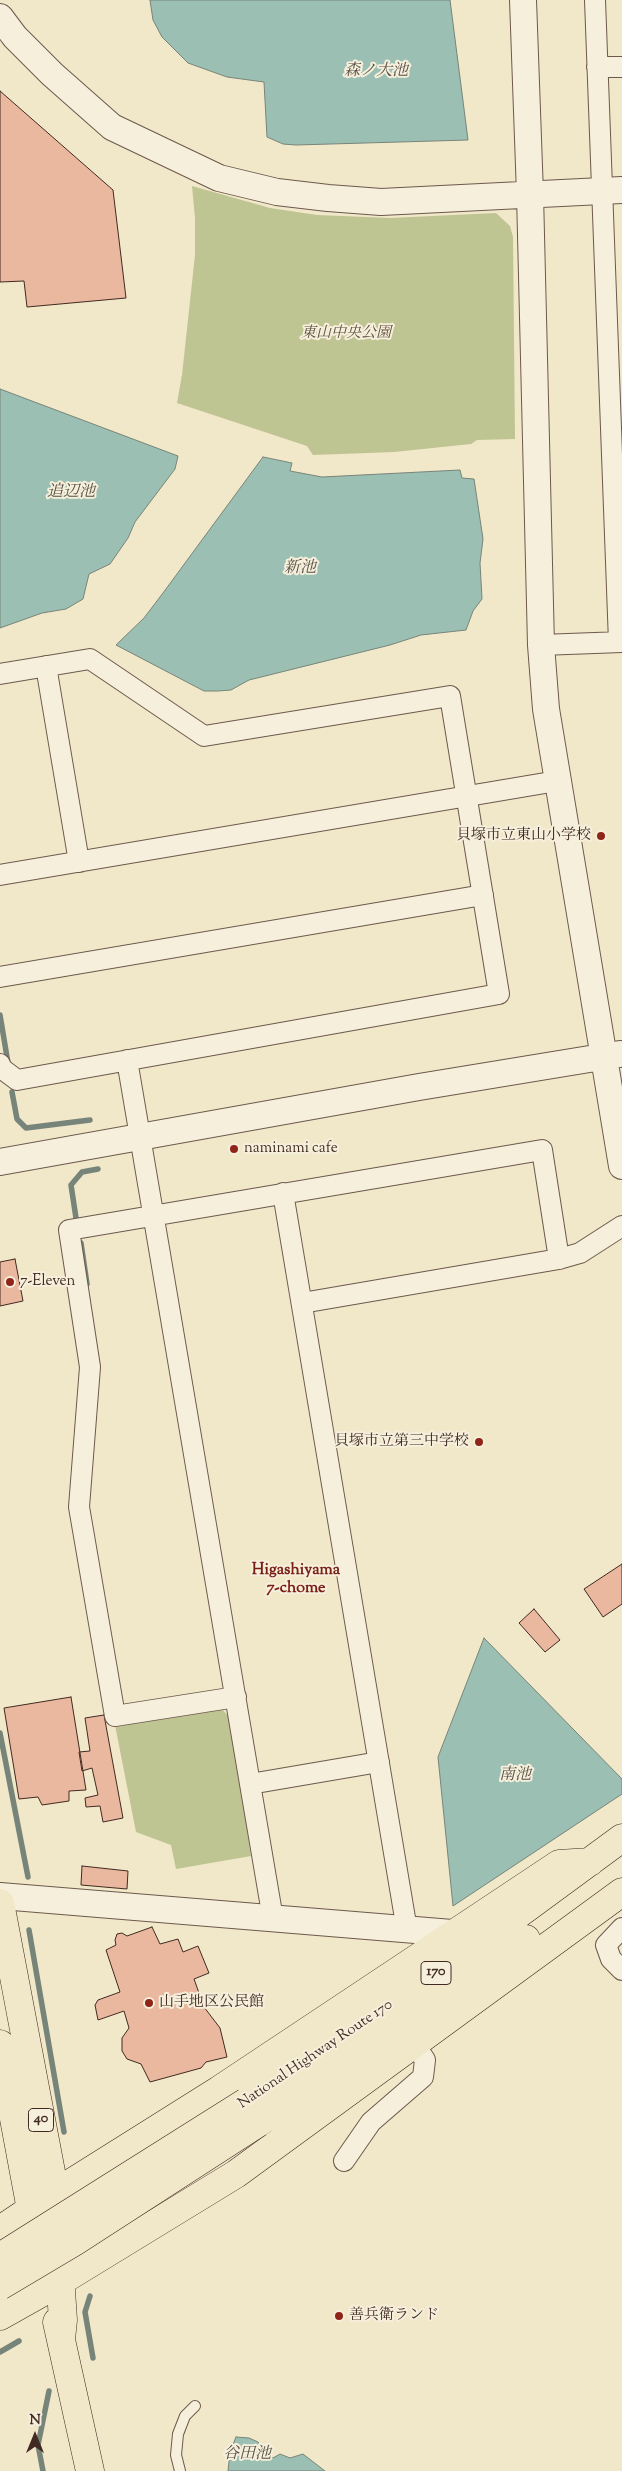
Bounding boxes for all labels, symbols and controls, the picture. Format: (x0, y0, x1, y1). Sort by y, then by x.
water label: 森ノ大池 (344, 62, 408, 82)
park label: 東山中央公園 (301, 325, 391, 343)
water label: 追辺池 (47, 483, 95, 503)
water label: 新池 (284, 559, 316, 579)
place label: 貝塚市立東山小学校 (456, 827, 591, 845)
marker: 貝塚市立東山小学校 (595, 830, 607, 842)
place label: naminami cafe (244, 1140, 338, 1158)
marker: naminami cafe (228, 1143, 240, 1155)
place label: 7-Eleven (20, 1273, 75, 1291)
marker: 7-Eleven (4, 1276, 16, 1288)
place label: 貝塚市立第三中学校 (334, 1433, 469, 1451)
marker: 貝塚市立第三中学校 (473, 1436, 485, 1448)
district label: Higashiyama 7-chome (252, 1561, 340, 1599)
water label: 南池 (499, 1766, 531, 1786)
road number: 170 (421, 1962, 451, 1985)
place label: 山手地区公民館 (159, 1994, 264, 2012)
street label: National Highway Route 170 (235, 1996, 397, 2114)
marker: 山手地区公民館 (143, 1997, 155, 2009)
road number: 40 (28, 2108, 54, 2132)
place label: 善兵衛ランド (349, 2307, 439, 2325)
marker: 善兵衛ランド (333, 2310, 345, 2322)
north arrow (10, 2411, 60, 2461)
text: N (29, 2411, 41, 2431)
water label: 谷田池 (223, 2445, 271, 2465)

